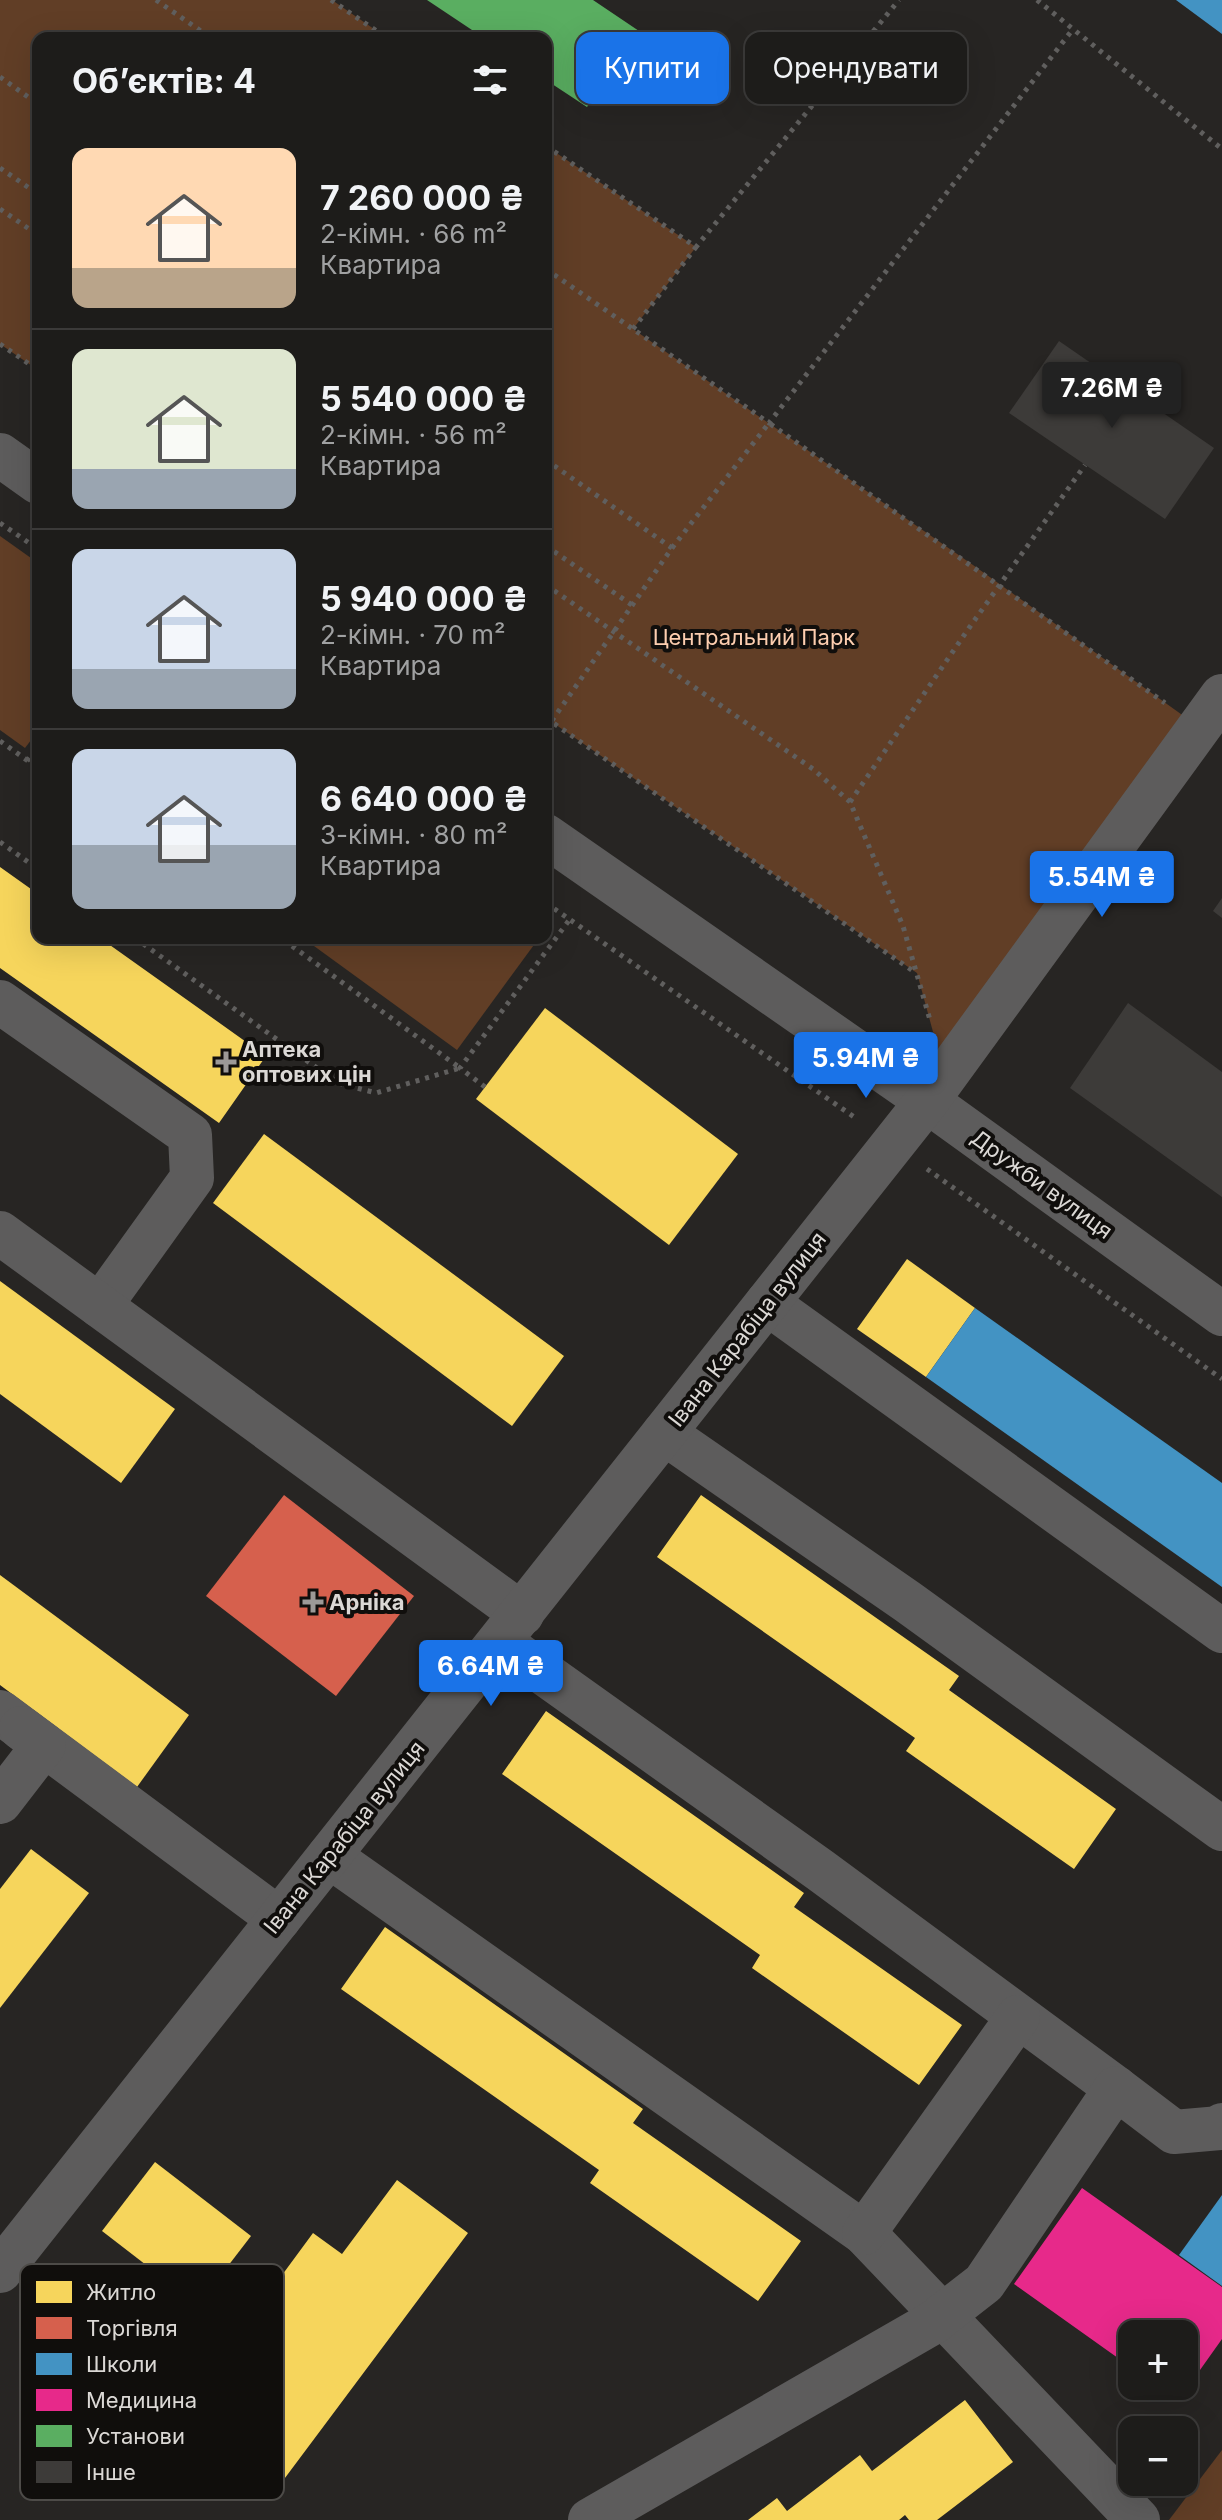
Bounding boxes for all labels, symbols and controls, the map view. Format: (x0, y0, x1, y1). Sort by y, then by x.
chip: Купити (576, 32, 729, 104)
chip: Орендувати (745, 32, 967, 104)
icon: filters (468, 58, 512, 102)
text: Об’єктів: 4 (72, 60, 256, 101)
text: 7 260 000 ₴ (320, 177, 524, 218)
icon: home (136, 180, 232, 276)
text: 2-кімн. · 66 m² (320, 218, 507, 249)
text: Квартира (320, 249, 441, 280)
pin: 7.26M ₴ (1038, 362, 1186, 430)
text: 7.26M ₴ (1060, 372, 1164, 403)
text: 5 540 000 ₴ (320, 378, 527, 419)
icon: home (136, 381, 232, 477)
text: 2-кімн. · 56 m² (320, 419, 507, 450)
text: Квартира (320, 450, 441, 481)
text: 5 940 000 ₴ (320, 578, 528, 619)
icon: home (136, 581, 232, 677)
text: 2-кімн. · 70 m² (320, 619, 506, 650)
park label: Центральний Парк (653, 624, 855, 650)
text: Квартира (320, 650, 441, 681)
text: 6 640 000 ₴ (320, 778, 528, 819)
icon: home (136, 781, 232, 877)
text: 3-кімн. · 80 m² (320, 819, 507, 850)
text: Квартира (320, 850, 441, 881)
pin: 5.54M ₴ (1028, 851, 1176, 919)
text: 5.54M ₴ (1048, 861, 1156, 892)
pin: 5.94M ₴ (792, 1032, 940, 1100)
place label: Аптека оптових цін (242, 1036, 372, 1087)
text: 5.94M ₴ (812, 1042, 920, 1073)
marker: Аптека оптових цін (217, 1053, 235, 1071)
street label: Дружби вулиця (966, 1124, 1118, 1244)
street label: Івана Карабіца вулиця (663, 1226, 831, 1432)
place label: Арніка (329, 1589, 405, 1615)
marker: Арніка (304, 1593, 322, 1611)
pin: 6.64M ₴ (417, 1640, 565, 1708)
text: 6.64M ₴ (437, 1650, 545, 1681)
street label: Івана Карабіца вулиця (258, 1735, 430, 1939)
legend (20, 2264, 284, 2500)
text: Житло (86, 2279, 156, 2305)
text: Торгівля (86, 2315, 178, 2341)
map controls (1118, 2320, 1198, 2496)
button: + (1118, 2320, 1198, 2400)
text: Школи (86, 2351, 157, 2377)
text: Медицина (86, 2387, 197, 2413)
button: − (1118, 2416, 1198, 2496)
text: Установи (86, 2423, 185, 2449)
text: Інше (86, 2459, 136, 2485)

